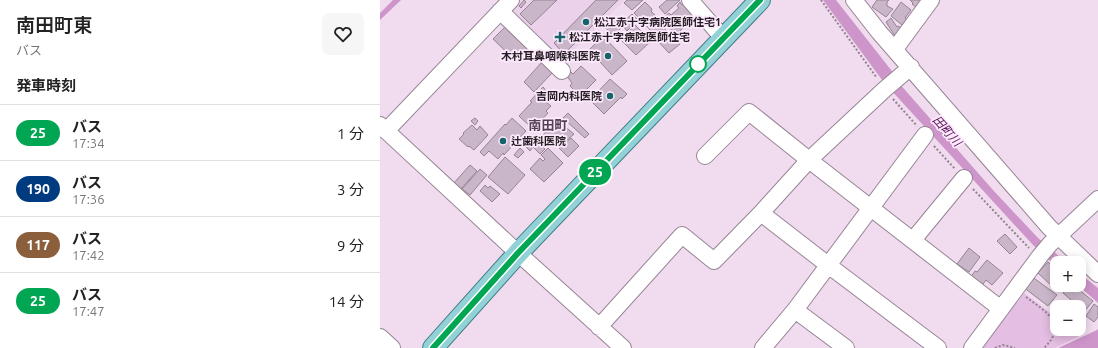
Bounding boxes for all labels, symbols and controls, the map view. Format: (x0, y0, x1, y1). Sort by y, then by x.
button: heart (322, 13, 364, 55)
text: 南田町東 (16, 14, 92, 36)
place label: 松江赤十字病院医師住宅1 (594, 16, 721, 28)
marker: 松江赤十字病院医師住宅1 (581, 17, 591, 27)
marker: 松江赤十字病院医師住宅 (554, 31, 566, 43)
place label: 松江赤十字病院医師住宅 (569, 31, 690, 43)
text: バス (16, 43, 42, 57)
place label: 木村耳鼻咽喉科医院 (501, 50, 600, 62)
marker: 木村耳鼻咽喉科医院 (603, 51, 613, 61)
unlabelled marker (689, 55, 707, 73)
text: 発車時刻 (16, 77, 76, 94)
place label: 吉岡内科医院 (536, 90, 602, 102)
marker: 吉岡内科医院 (605, 91, 615, 101)
water label: 田町川 (930, 113, 966, 150)
text: バス (72, 118, 102, 135)
district label: 南田町 (528, 118, 568, 132)
text: 25 (30, 125, 46, 141)
text: 1 分 (337, 125, 364, 142)
place label: 辻歯科医院 (511, 135, 566, 147)
text: 17:34 (72, 136, 105, 150)
marker: 辻歯科医院 (498, 136, 508, 146)
line badge: 25 (577, 159, 613, 185)
text: 25 (587, 164, 603, 180)
text: バス (72, 174, 102, 191)
text: 190 (26, 181, 50, 197)
text: 3 分 (337, 181, 364, 198)
text: 17:36 (72, 192, 105, 206)
text: バス (72, 230, 102, 247)
text: 117 (26, 237, 50, 253)
text: 9 分 (337, 237, 364, 254)
text: 17:42 (72, 248, 105, 262)
map controls (1050, 256, 1086, 336)
button: + (1050, 256, 1086, 292)
text: バス (72, 286, 102, 303)
text: 25 (30, 293, 46, 309)
text: 14 分 (329, 293, 364, 310)
button: − (1050, 300, 1086, 336)
text: 17:47 (72, 304, 105, 318)

